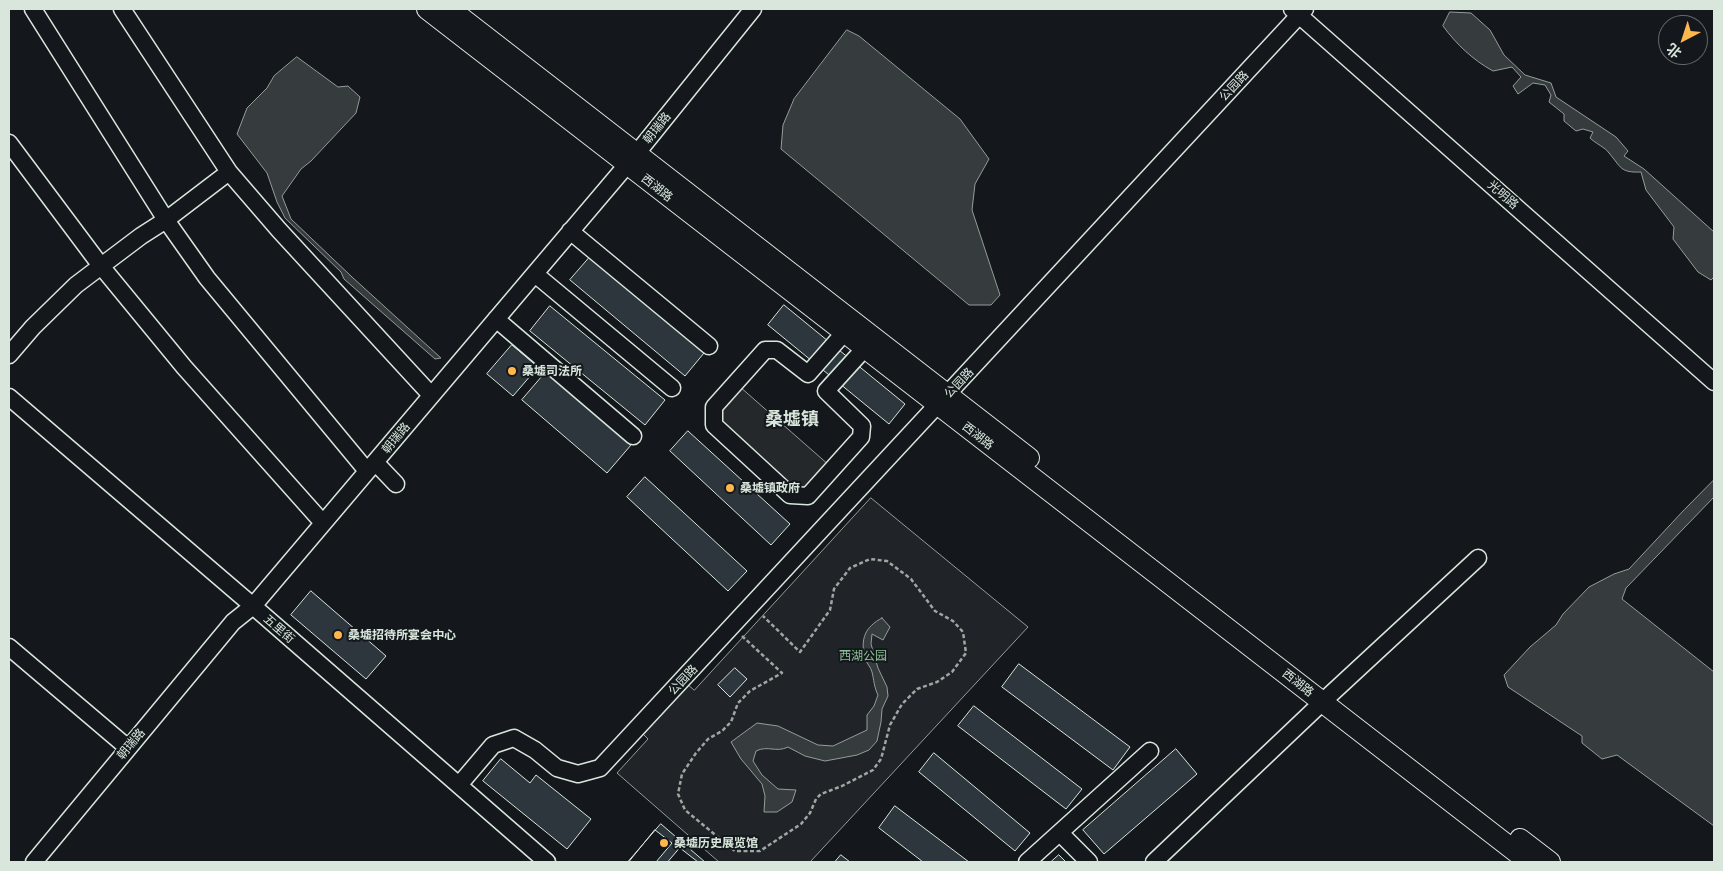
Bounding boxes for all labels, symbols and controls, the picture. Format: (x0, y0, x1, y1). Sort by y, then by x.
north arrow (1658, 15, 1708, 65)
text: 北 (1663, 40, 1685, 62)
street label: 公园路 (1216, 68, 1252, 104)
street label: 朝瑞路 (640, 109, 674, 147)
street label: 西湖路 (638, 171, 676, 205)
street label: 光明路 (1485, 178, 1521, 212)
place label: 桑墟司法所 (522, 364, 582, 378)
marker: 桑墟司法所 (506, 365, 518, 377)
street label: 公园路 (941, 365, 977, 401)
district label: 桑墟镇 (765, 408, 819, 430)
street label: 西湖路 (959, 419, 997, 453)
street label: 朝瑞路 (379, 420, 413, 456)
place label: 桑墟镇政府 (740, 481, 800, 495)
marker: 桑墟镇政府 (724, 482, 736, 494)
street label: 五里街 (261, 612, 297, 646)
place label: 桑墟招待所宴会中心 (348, 628, 456, 642)
marker: 桑墟招待所宴会中心 (332, 629, 344, 641)
park label: 西湖公园 (839, 649, 887, 663)
street label: 公园路 (665, 662, 701, 698)
street label: 西湖路 (1279, 666, 1317, 700)
street label: 朝瑞路 (114, 726, 148, 762)
place label: 桑墟历史展览馆 (674, 836, 758, 850)
marker: 桑墟历史展览馆 (658, 837, 670, 849)

